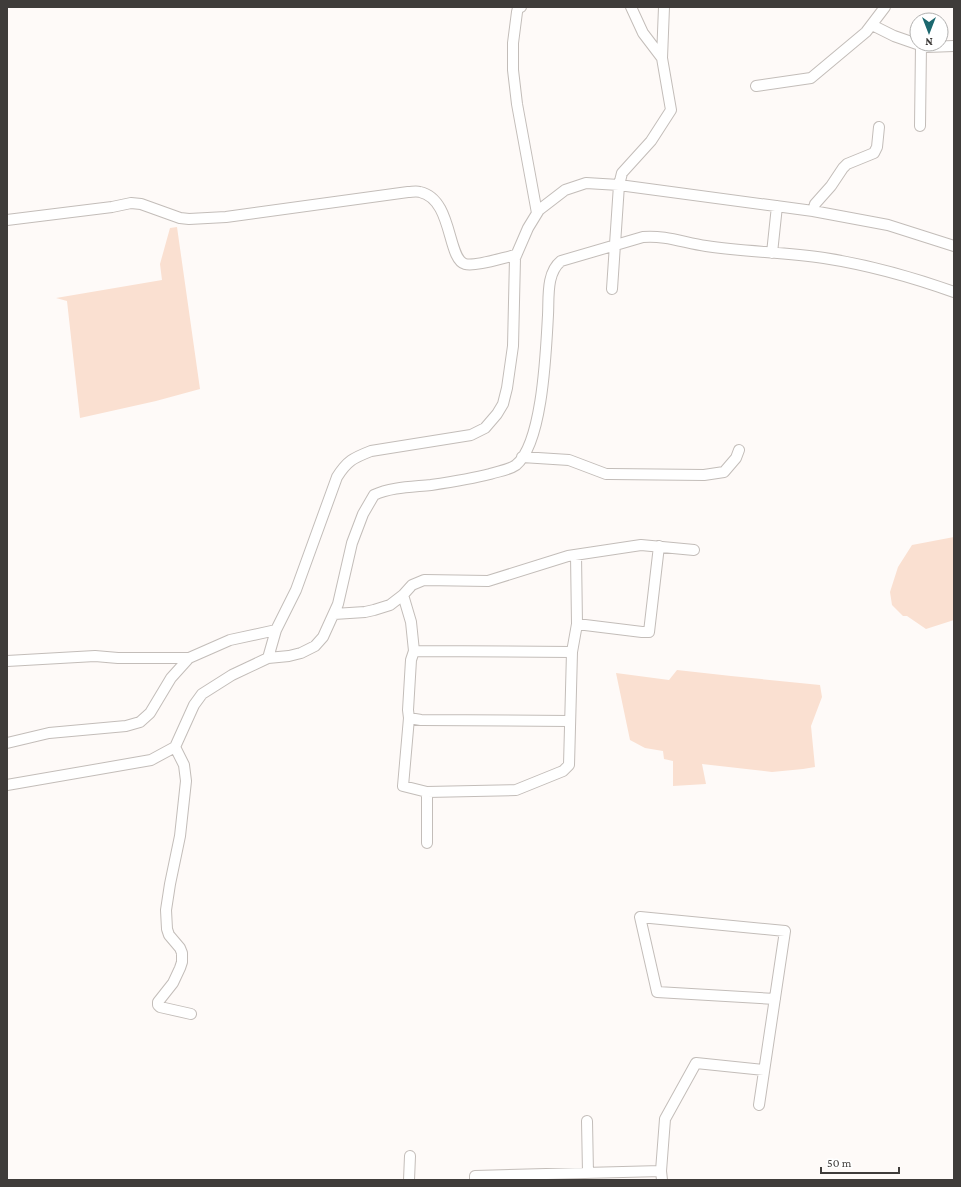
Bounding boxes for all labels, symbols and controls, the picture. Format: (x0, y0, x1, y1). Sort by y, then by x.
north arrow (909, 12, 949, 52)
text: N (925, 36, 933, 48)
scale bar (821, 1149, 899, 1175)
text: 50 m (827, 1156, 852, 1170)

